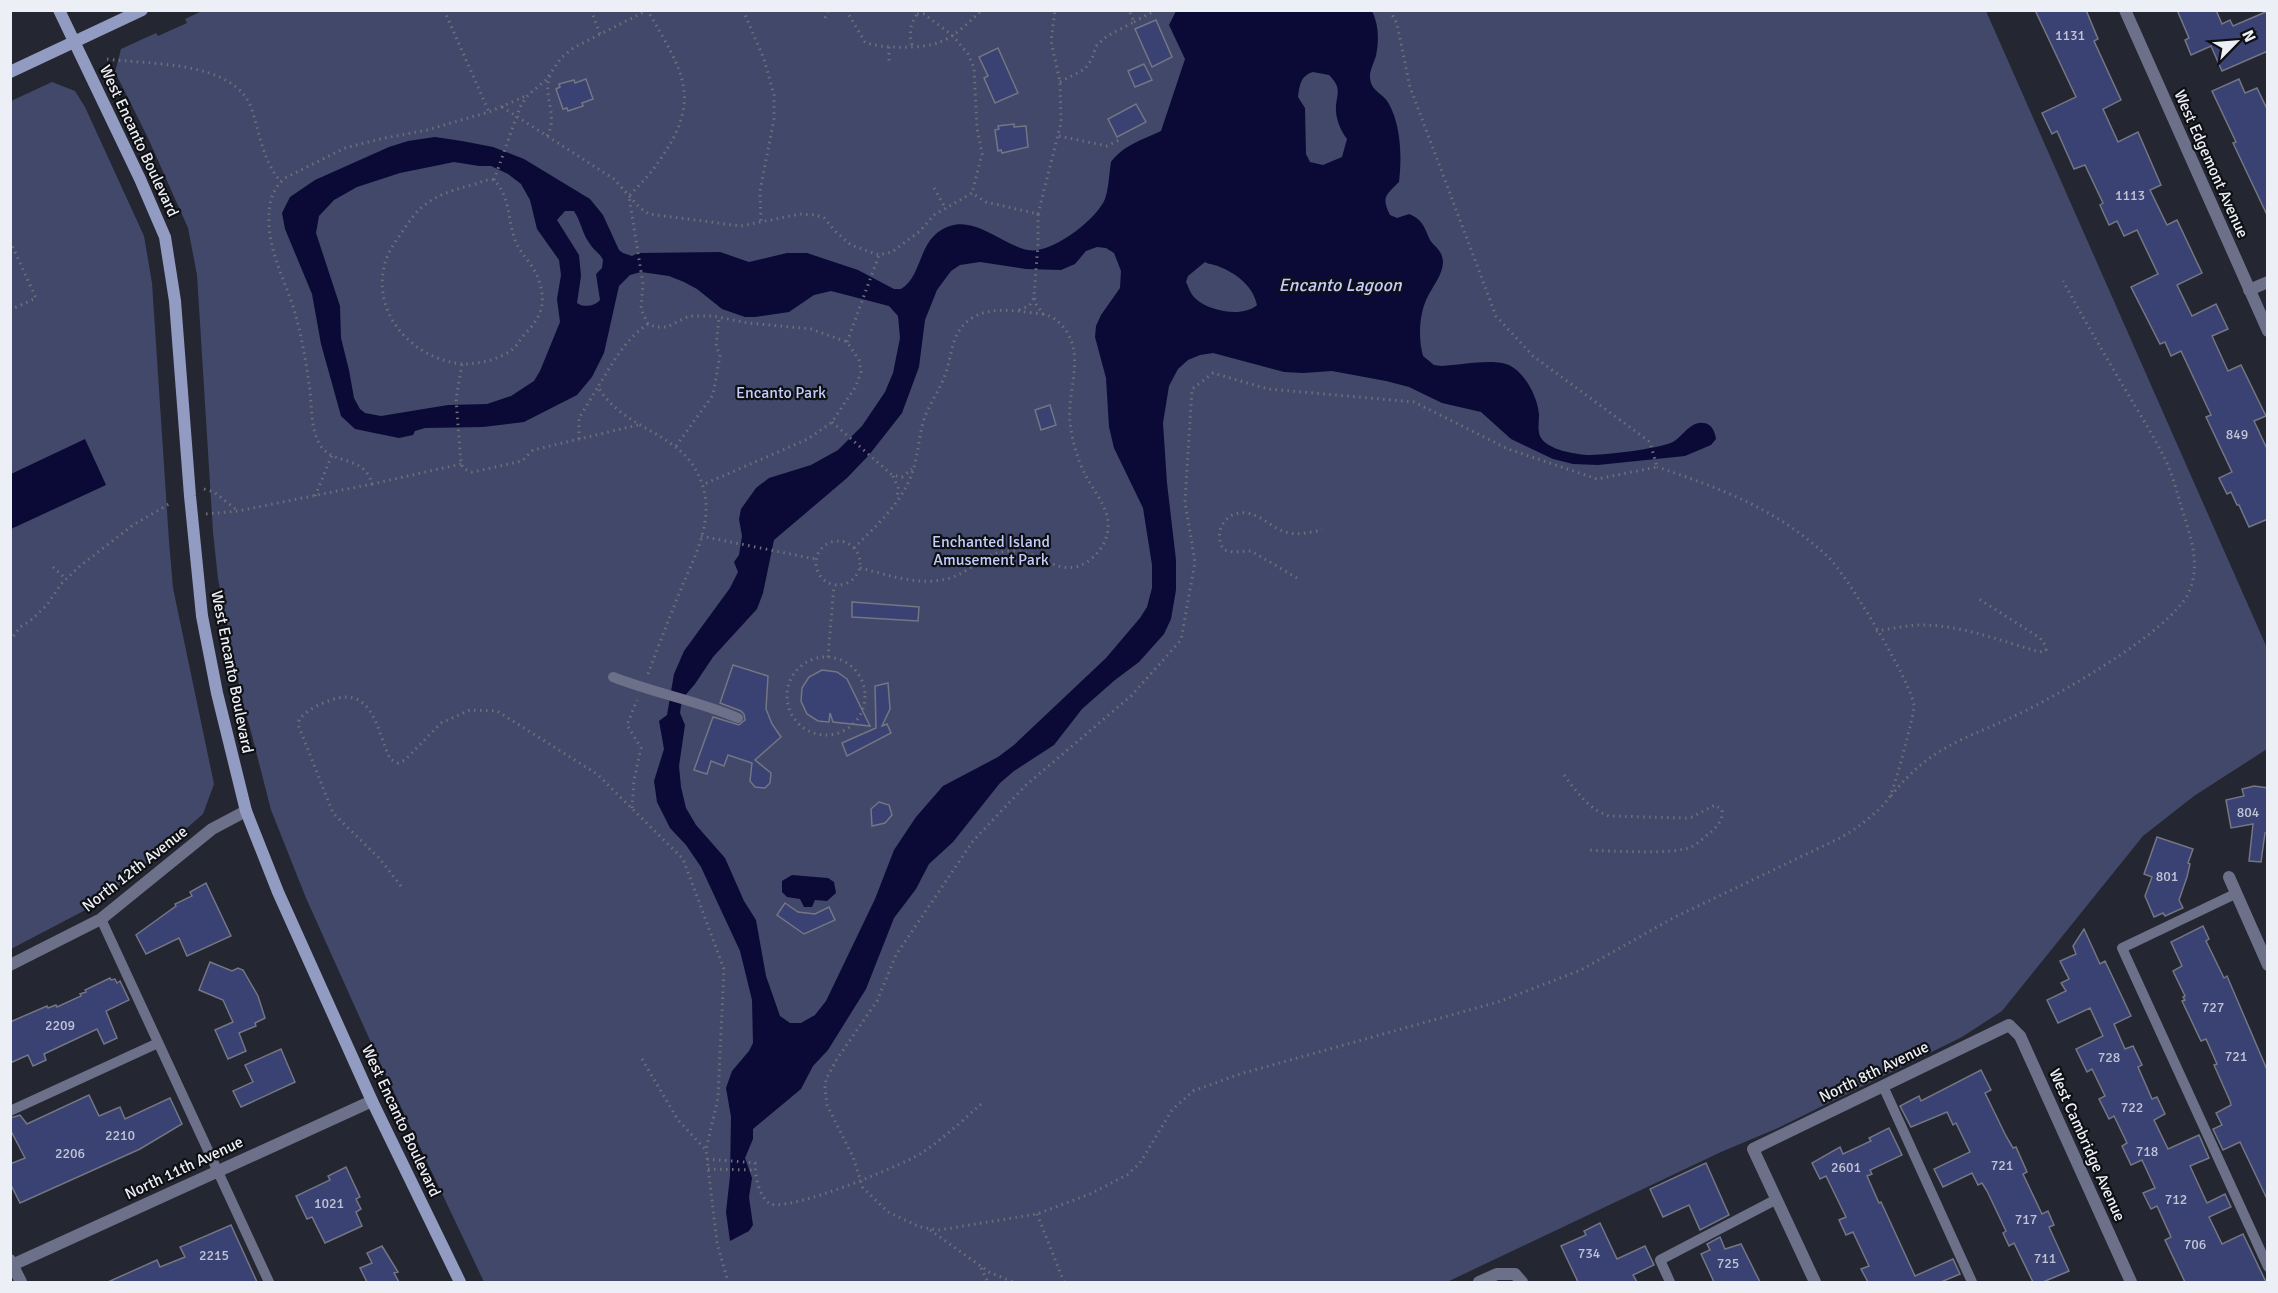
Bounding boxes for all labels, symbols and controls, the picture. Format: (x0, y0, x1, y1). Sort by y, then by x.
north arrow (2206, 12, 2266, 72)
house number: 1131 (2055, 27, 2085, 44)
text: N (2237, 27, 2260, 45)
street label: West Encanto Boulevard (95, 62, 183, 220)
street label: West Edgemont Avenue (2169, 87, 2253, 241)
house number: 1113 (2115, 187, 2145, 204)
water label: Encanto Lagoon (1278, 274, 1403, 296)
park label: Encanto Park (736, 383, 826, 403)
house number: 849 (2226, 426, 2248, 443)
park label: Enchanted Island Amusement Park (932, 532, 1050, 570)
street label: West Encanto Boulevard (206, 589, 258, 755)
house number: 804 (2237, 804, 2260, 821)
street label: North 12th Avenue (78, 822, 192, 916)
house number: 801 (2156, 868, 2178, 885)
house number: 727 (2202, 999, 2224, 1016)
house number: 2209 (45, 1017, 75, 1034)
street label: North 8th Avenue (1816, 1037, 1932, 1107)
street label: West Encanto Boulevard (357, 1042, 445, 1200)
house number: 721 (2225, 1048, 2247, 1065)
house number: 728 (2098, 1049, 2120, 1066)
street label: West Cambridge Avenue (2044, 1066, 2130, 1224)
house number: 722 (2121, 1099, 2143, 1116)
house number: 2210 (105, 1127, 135, 1144)
street label: North 11th Avenue (122, 1132, 246, 1204)
house number: 718 (2136, 1143, 2158, 1160)
house number: 2206 (55, 1145, 85, 1162)
house number: 721 (1991, 1157, 2013, 1174)
house number: 2601 (1831, 1159, 1861, 1176)
house number: 712 (2165, 1191, 2187, 1208)
house number: 1021 (314, 1195, 344, 1212)
house number: 717 (2015, 1211, 2037, 1228)
house number: 706 (2184, 1236, 2206, 1253)
house number: 734 (1578, 1245, 1601, 1262)
house number: 2215 (199, 1247, 229, 1264)
house number: 711 (2034, 1250, 2056, 1267)
house number: 725 (1717, 1255, 1739, 1272)

